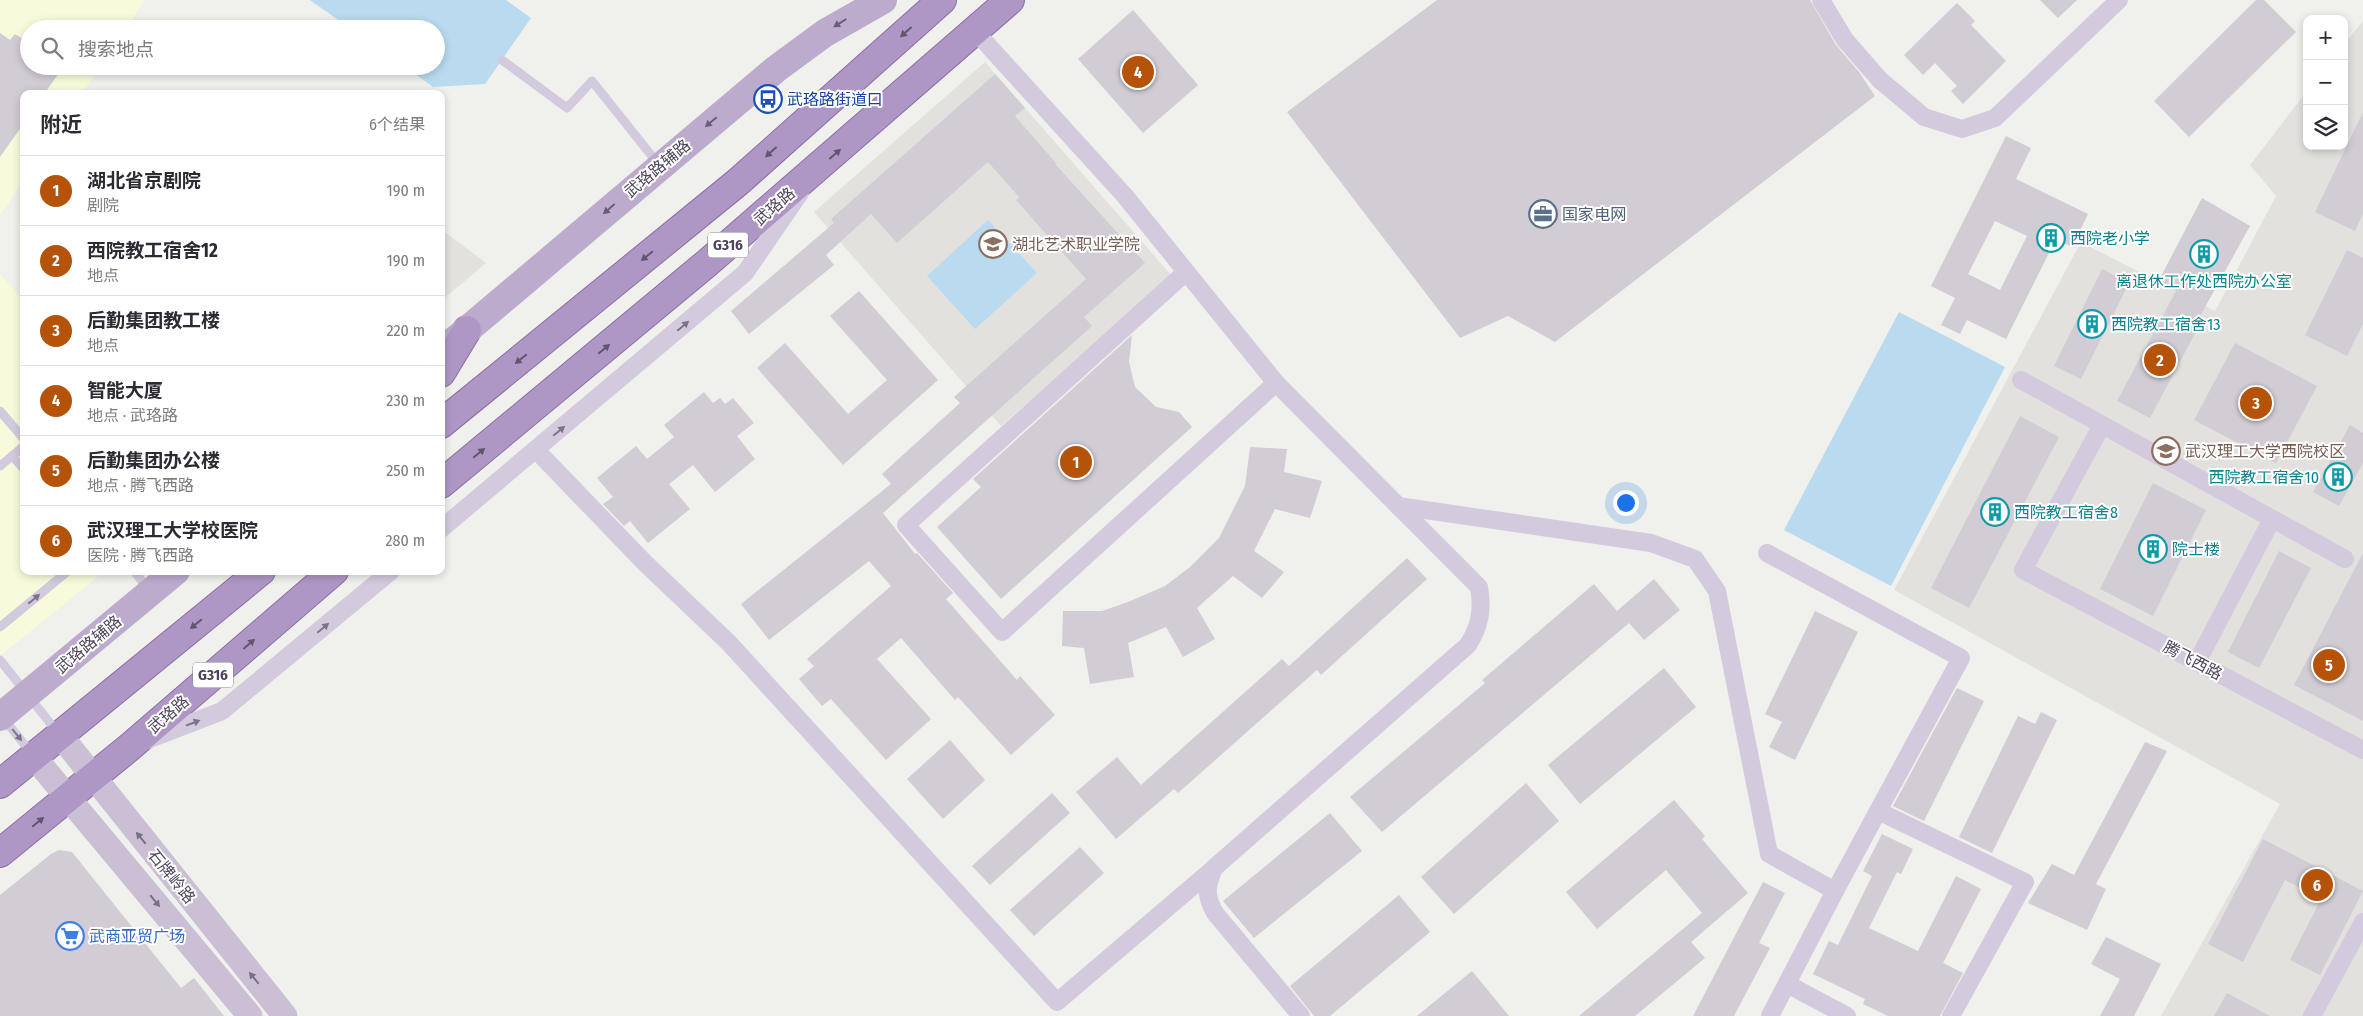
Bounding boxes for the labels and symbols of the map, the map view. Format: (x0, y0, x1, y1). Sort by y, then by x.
one-way arrow (834, 19, 847, 28)
one-way arrow (899, 27, 912, 38)
pin: 4 (1122, 53, 1154, 91)
bus stop icon: 武珞路街道口 (753, 84, 783, 114)
place label: 武珞路街道口 (787, 90, 883, 109)
one-way arrow (705, 117, 718, 128)
street label: 武珞路辅路 (621, 135, 694, 201)
one-way arrow (766, 146, 778, 158)
one-way arrow (828, 148, 841, 159)
street label: 武珞路 (750, 183, 799, 229)
office icon: 国家电网 (1528, 199, 1558, 229)
one-way arrow (603, 203, 616, 214)
place label: 国家电网 (1562, 205, 1626, 224)
building icon: 西院老小学 (2036, 223, 2066, 253)
school or university icon: 湖北艺术职业学院 (978, 229, 1008, 259)
place label: 西院老小学 (2070, 229, 2150, 248)
road number: G316 (708, 232, 748, 258)
place label: 湖北艺术职业学院 (1012, 235, 1140, 254)
building icon: 离退休工作处西院办公室 (2189, 239, 2219, 269)
one-way arrow (641, 251, 654, 262)
place label: 离退休工作处西院办公室 (2116, 272, 2292, 291)
building icon: 西院教工宿舍13 (2077, 309, 2107, 339)
place label: 西院教工宿舍13 (2111, 315, 2220, 334)
one-way arrow (677, 320, 690, 331)
pin: 2 (2144, 341, 2176, 379)
one-way arrow (597, 344, 610, 355)
one-way arrow (515, 354, 528, 365)
pin: 3 (2240, 384, 2272, 422)
one-way arrow (553, 425, 566, 436)
school or university icon: 武汉理工大学西院校区 (2151, 436, 2181, 466)
place label: 武汉理工大学西院校区 (2185, 442, 2345, 461)
pin: 1 (1060, 443, 1092, 481)
one-way arrow (472, 448, 485, 459)
building icon: 西院教工宿舍10 (2323, 462, 2353, 492)
place label: 西院教工宿舍10 (2208, 468, 2319, 487)
your location (1613, 490, 1639, 516)
building icon: 西院教工宿舍8 (1980, 497, 2010, 527)
place label: 西院教工宿舍8 (2014, 503, 2118, 522)
building icon: 院士楼 (2138, 534, 2168, 564)
place label: 院士楼 (2172, 540, 2220, 559)
one-way arrow (27, 594, 40, 605)
street label: 武珞路辅路 (52, 611, 125, 677)
one-way arrow (190, 619, 203, 630)
one-way arrow (316, 622, 329, 633)
street label: 腾飞西路 (2160, 637, 2225, 684)
one-way arrow (242, 638, 255, 649)
pin: 5 (2313, 646, 2345, 684)
road number: G316 (193, 662, 233, 688)
street label: 武珞路 (144, 691, 193, 737)
one-way arrow (185, 718, 200, 726)
one-way arrow (11, 729, 22, 742)
one-way arrow (31, 817, 44, 828)
one-way arrow (136, 832, 147, 845)
street label: 石牌岭路 (144, 845, 199, 907)
pin: 6 (2301, 866, 2333, 904)
one-way arrow (149, 895, 160, 907)
supermarket icon: 武商亚贸广场 (55, 921, 85, 951)
place label: 武商亚贸广场 (89, 927, 185, 946)
one-way arrow (249, 972, 260, 985)

